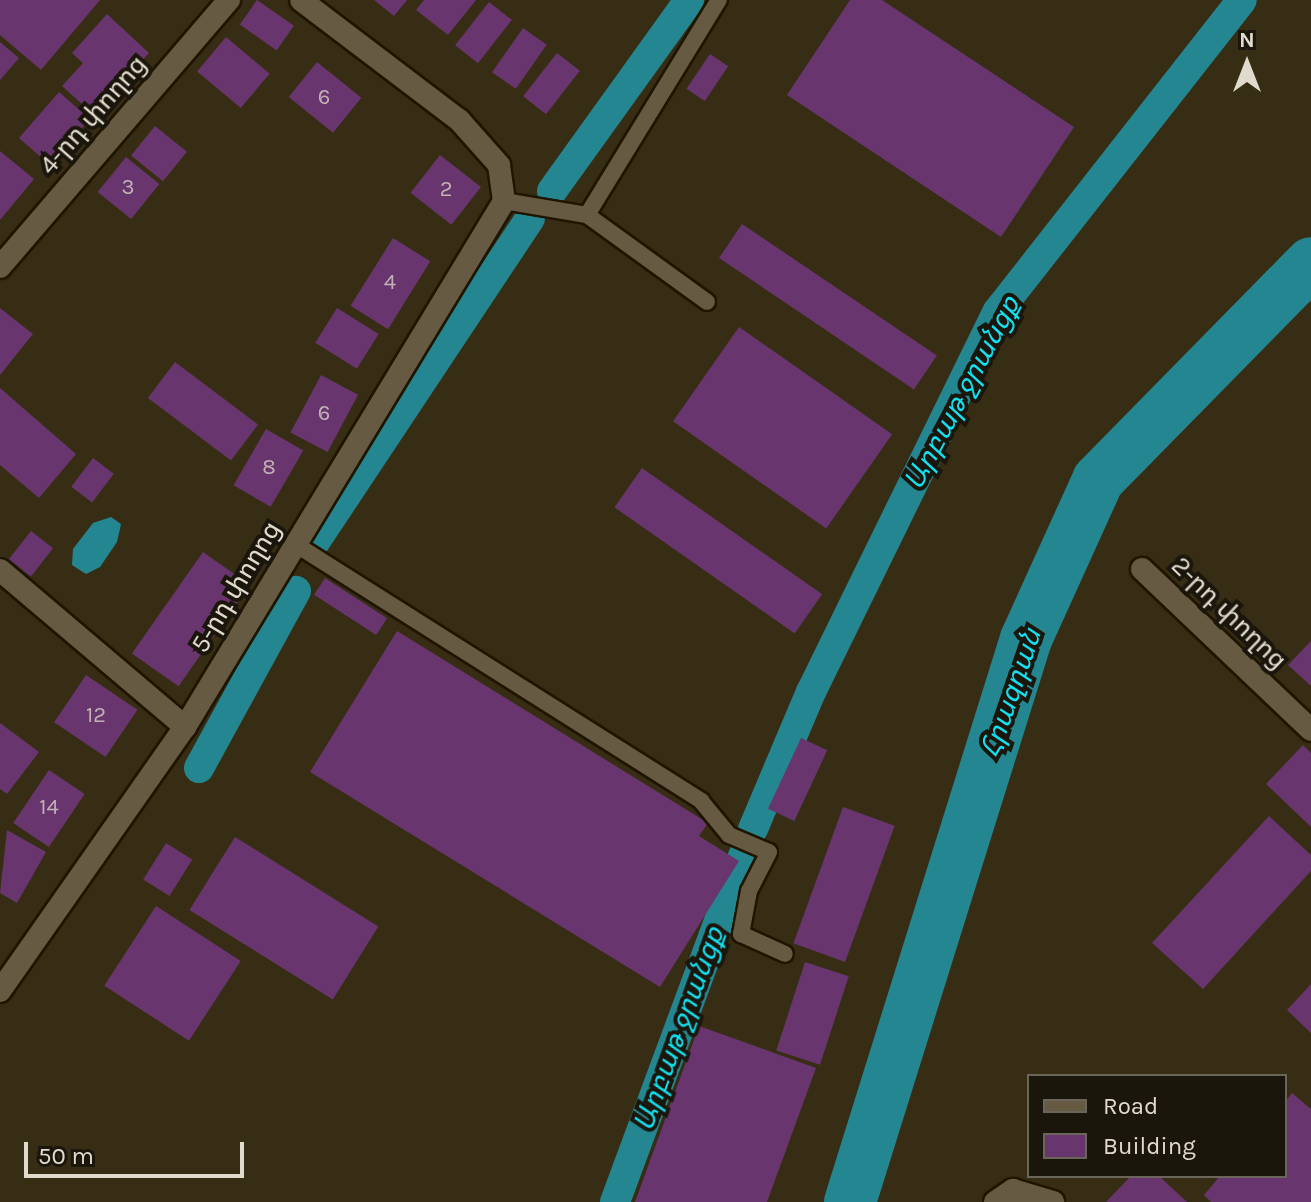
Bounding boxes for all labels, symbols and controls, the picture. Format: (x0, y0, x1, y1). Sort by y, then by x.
north arrow (1207, 24, 1287, 104)
text: N (1239, 27, 1255, 53)
street label: 4-րդ փողոց (33, 49, 153, 181)
house number: 6 (318, 85, 330, 111)
house number: 3 (122, 175, 134, 201)
house number: 2 (440, 177, 452, 203)
house number: 4 (384, 270, 396, 296)
water label: Արբաթ ջրանցք (897, 290, 1027, 496)
house number: 6 (318, 401, 330, 427)
house number: 8 (262, 455, 276, 481)
street label: 5-րդ փողոց (185, 516, 287, 658)
street label: 2-րդ փողոց (1165, 550, 1293, 676)
water label: Հրազդան (973, 624, 1049, 762)
house number: 12 (86, 703, 106, 729)
house number: 14 (39, 795, 59, 821)
water label: Արբաթ ջրանցք (627, 923, 731, 1135)
legend (1027, 1074, 1287, 1178)
text: Road (1103, 1092, 1158, 1120)
scale bar (28, 1126, 248, 1176)
text: Building (1103, 1132, 1196, 1160)
text: 50 m (38, 1142, 94, 1170)

